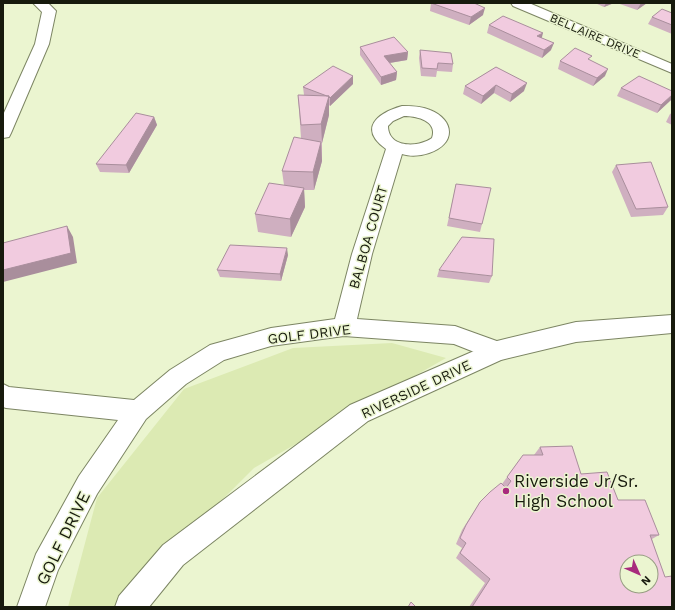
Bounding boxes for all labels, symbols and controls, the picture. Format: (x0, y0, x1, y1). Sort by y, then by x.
street label: BELLAIRE DRIVE (548, 11, 643, 61)
street label: BALBOA COURT (346, 183, 391, 291)
street label: GOLF DRIVE (267, 321, 351, 347)
street label: RIVERSIDE DRIVE (359, 357, 473, 421)
place label: Riverside Jr/Sr. High School (514, 471, 638, 511)
marker: Riverside Jr/Sr. High School (501, 486, 511, 496)
street label: GOLF DRIVE (32, 488, 94, 588)
north arrow (619, 554, 659, 594)
text: N (638, 573, 653, 588)

